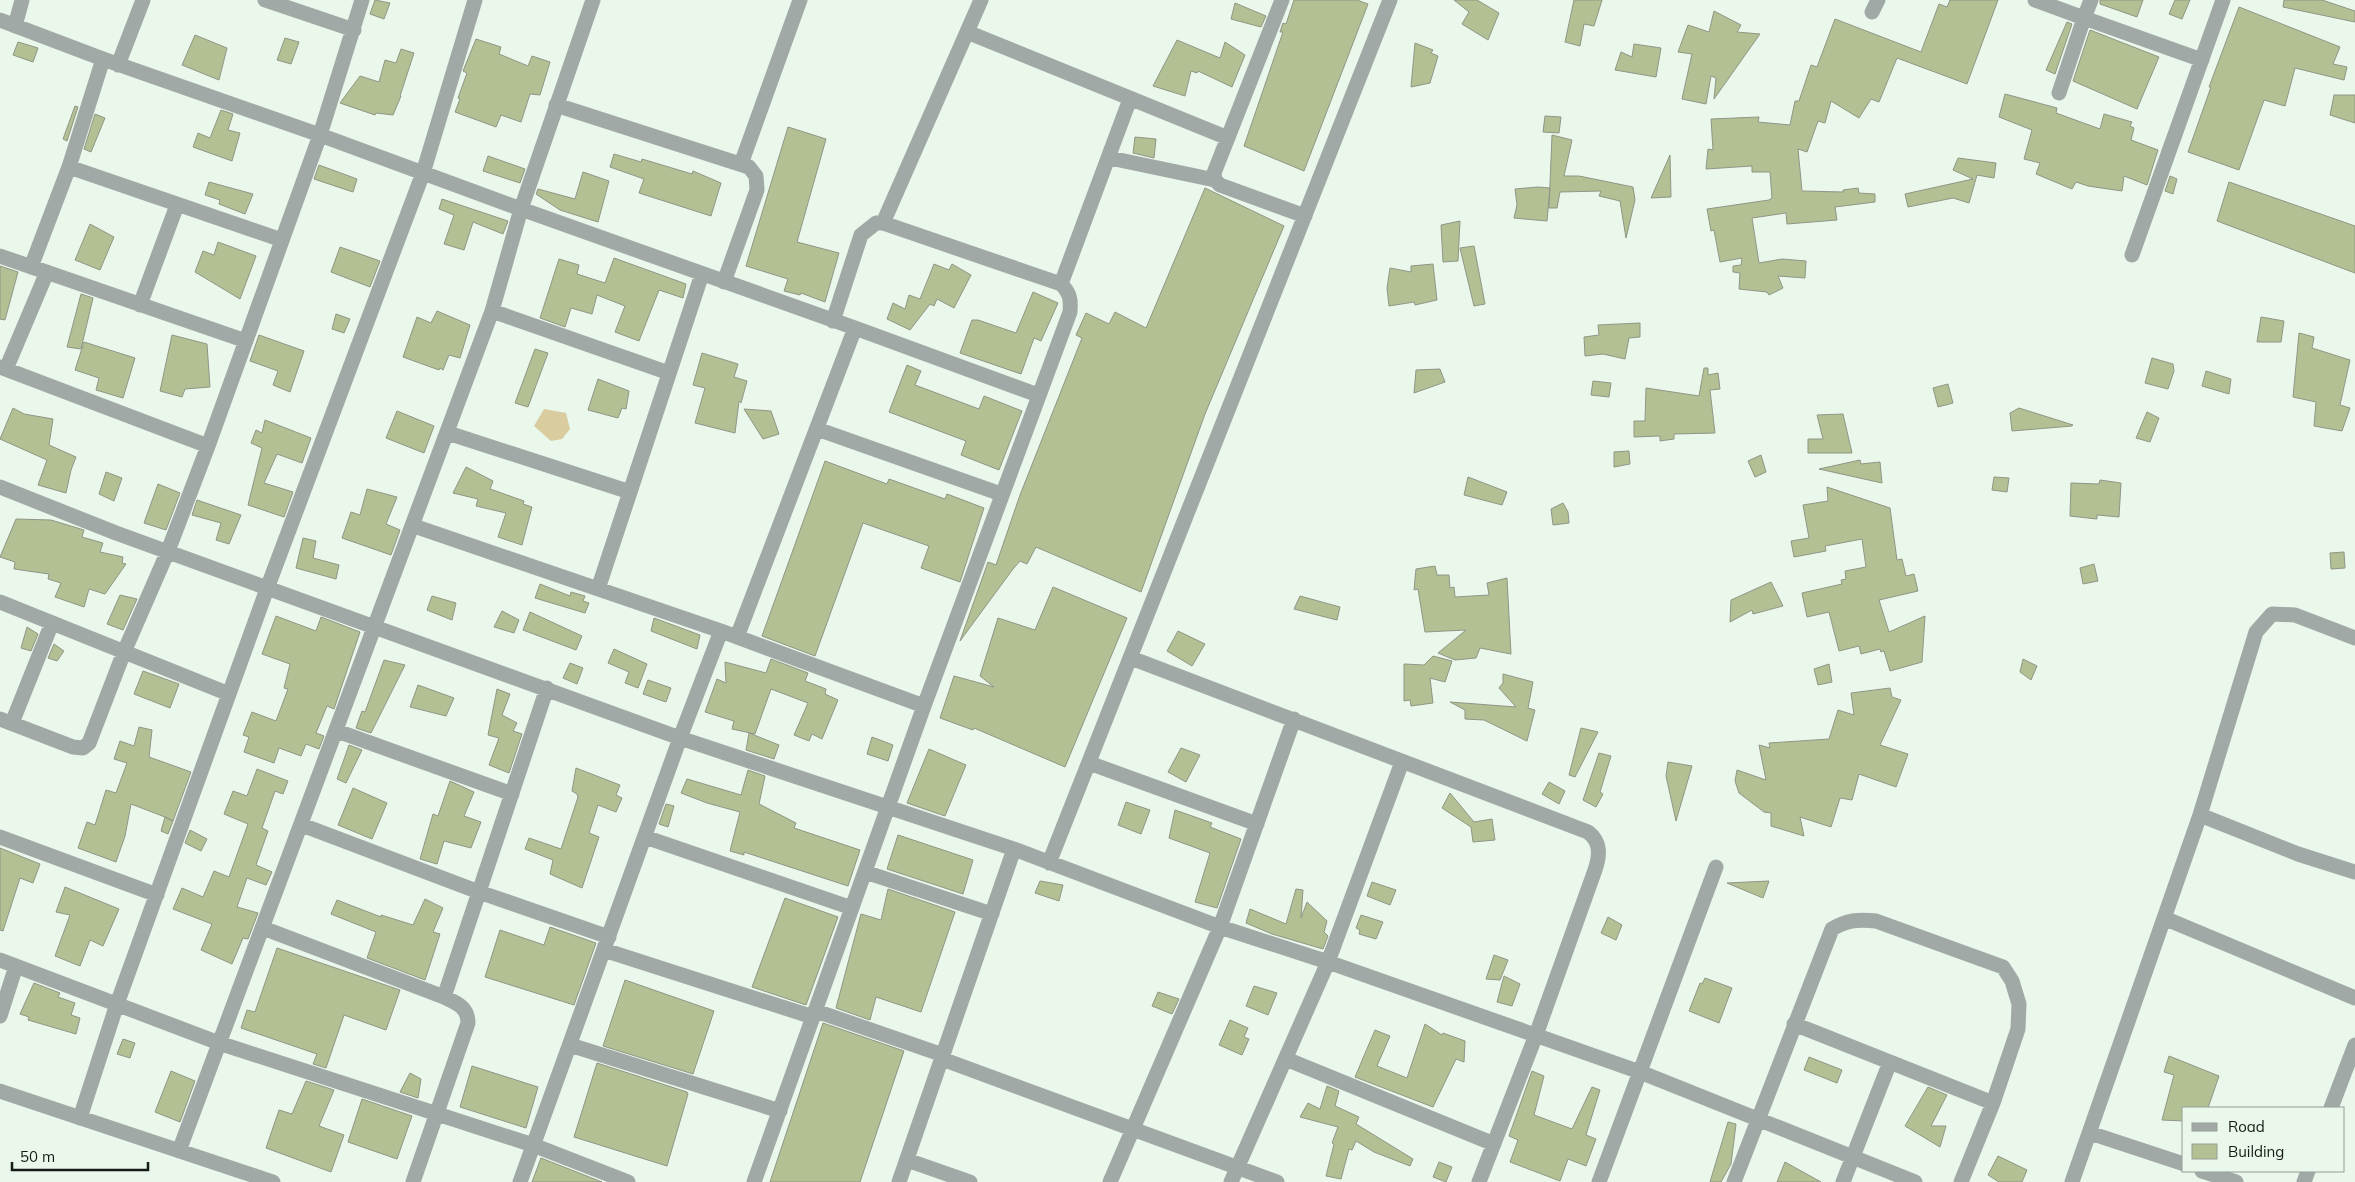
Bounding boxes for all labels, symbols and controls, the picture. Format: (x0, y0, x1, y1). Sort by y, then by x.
legend (2182, 1107, 2345, 1172)
text: Road (2228, 1117, 2265, 1136)
scale bar (12, 1140, 149, 1172)
text: Building (2228, 1142, 2284, 1161)
text: 50 m (20, 1147, 55, 1166)

